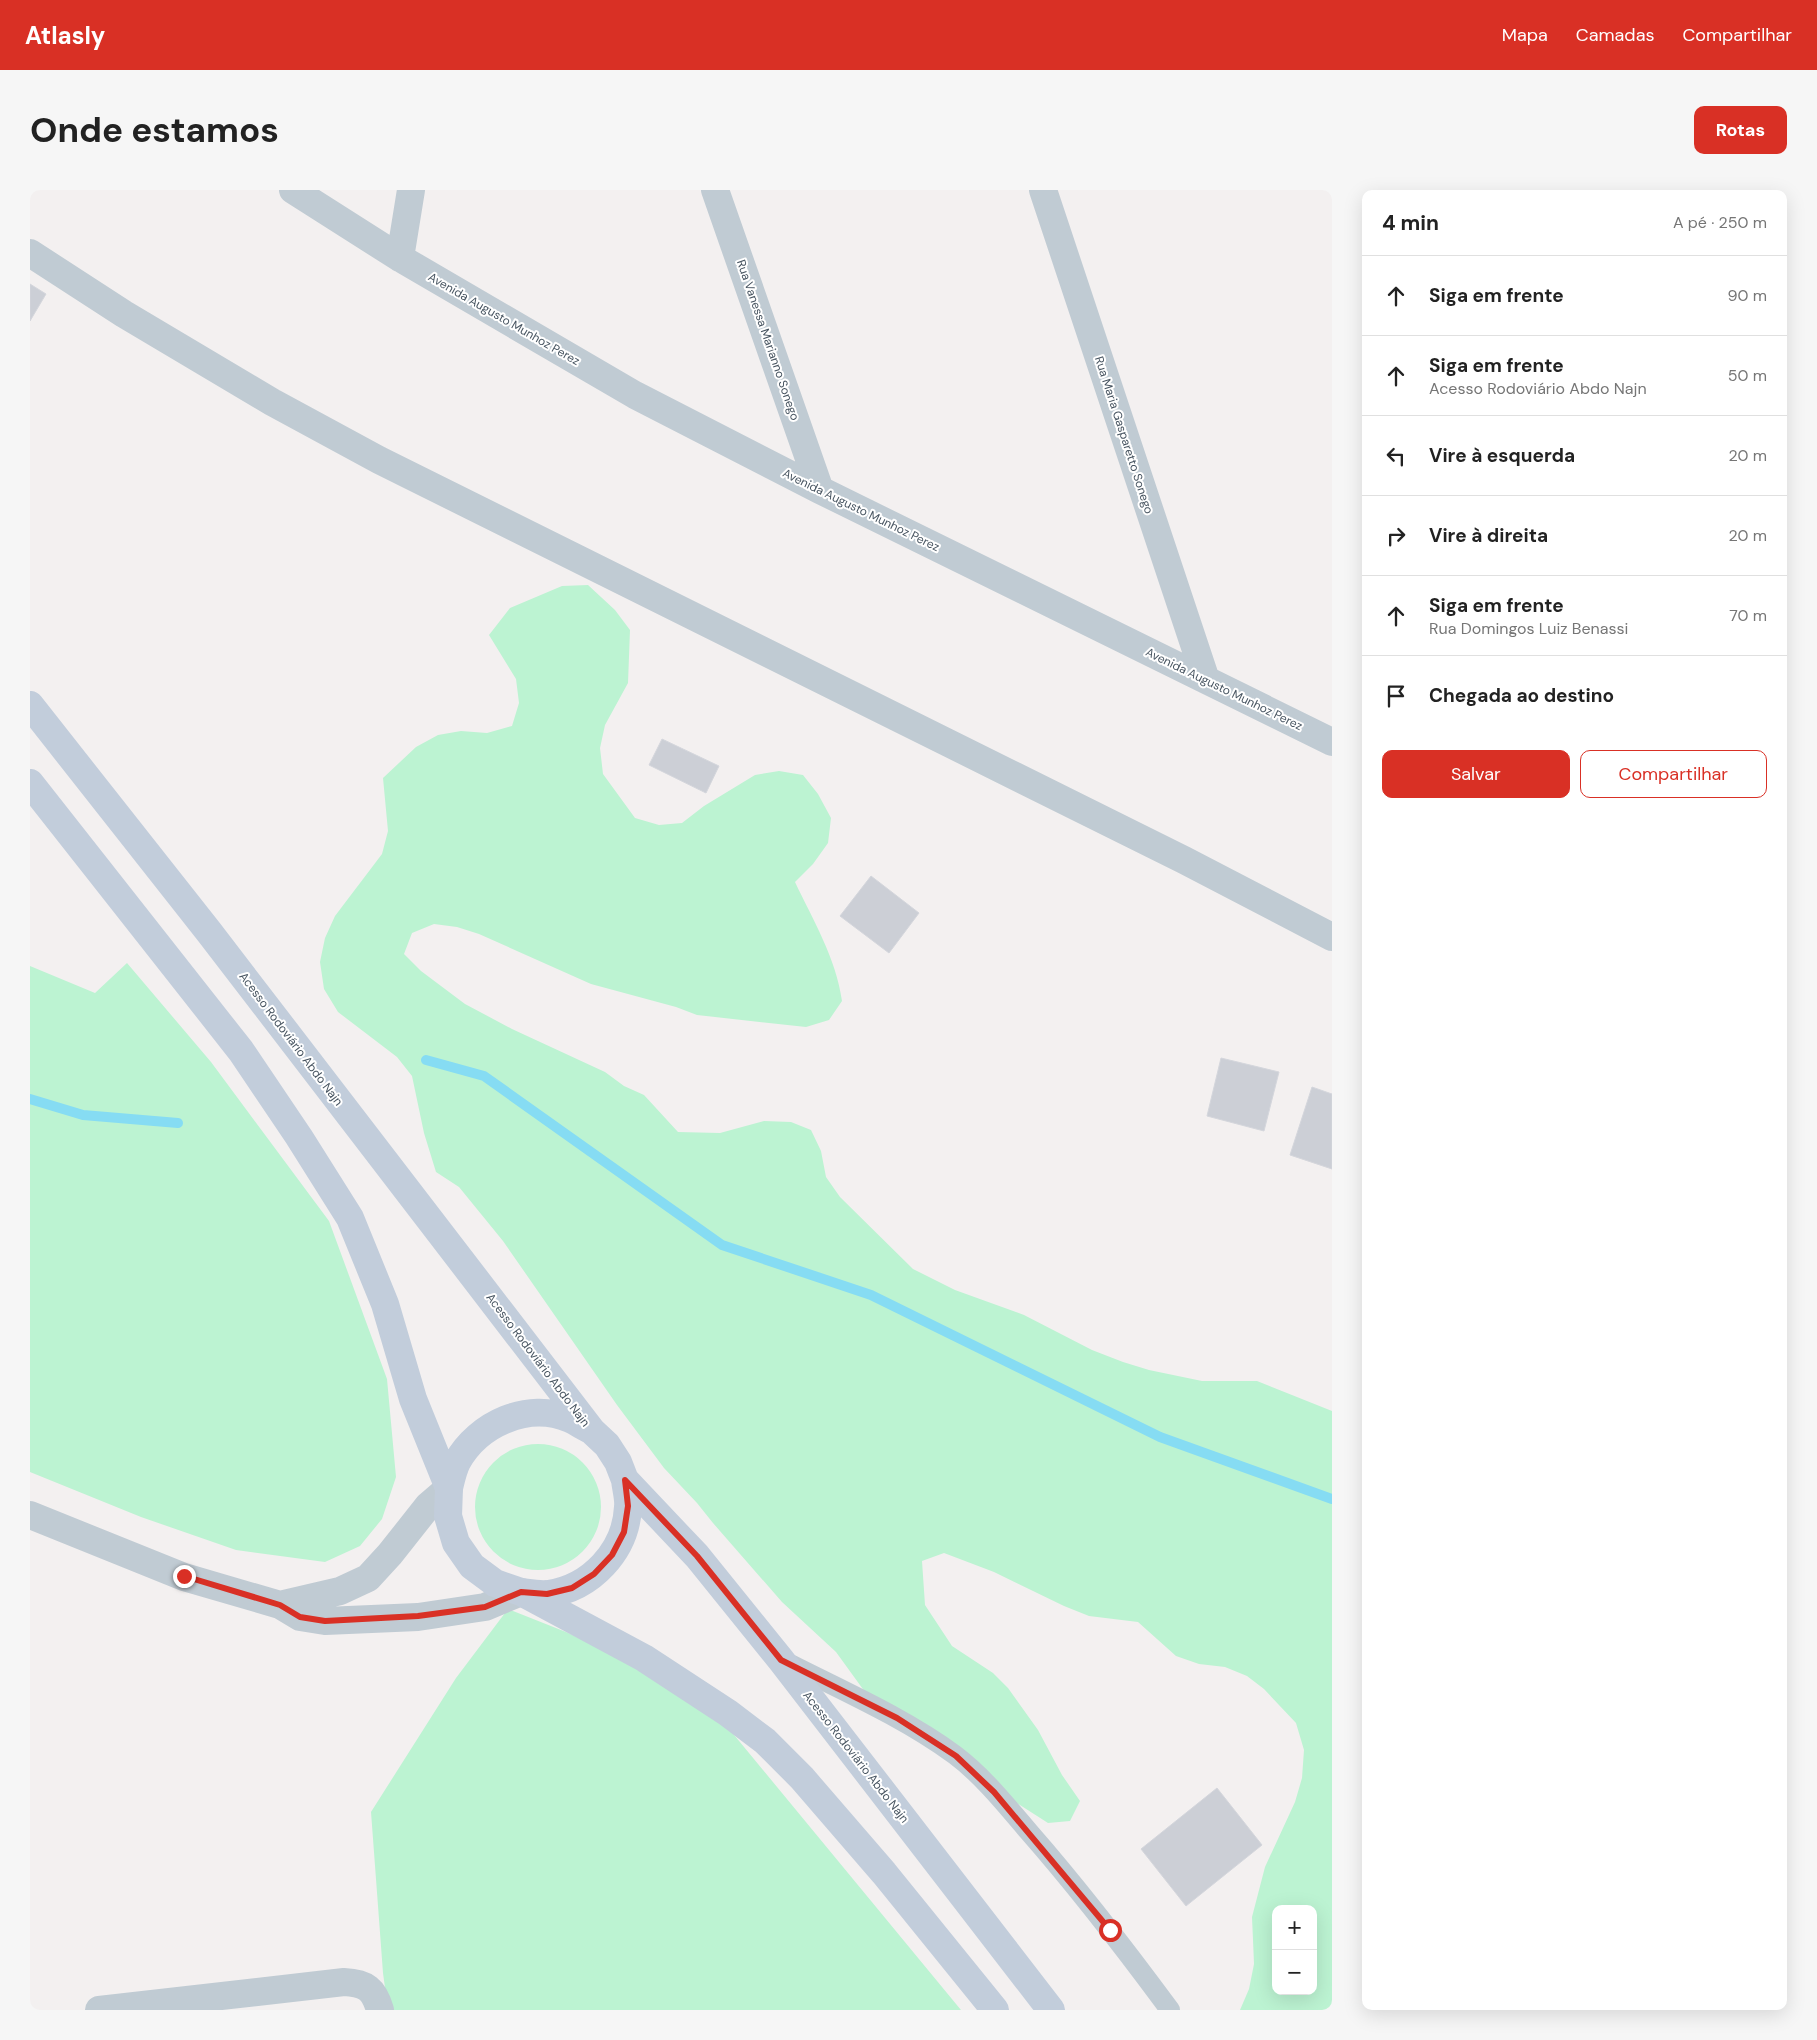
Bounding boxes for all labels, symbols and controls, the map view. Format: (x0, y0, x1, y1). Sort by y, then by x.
text: Atlasly (25, 20, 105, 51)
text: Mapa (1502, 23, 1548, 47)
text: Camadas (1576, 23, 1654, 47)
text: Compartilhar (1682, 23, 1792, 47)
button: Rotas (1694, 106, 1787, 154)
text: Onde estamos (30, 107, 279, 153)
text: 4 min (1382, 209, 1439, 237)
text: A pé · 250 m (1673, 212, 1767, 233)
street label: Rua Vanessa Marianno Sonego (733, 258, 803, 422)
street label: Avenida Augusto Munhoz Perez (425, 269, 583, 369)
icon: ahead (1382, 282, 1410, 310)
text: Siga em frente (1429, 283, 1564, 308)
text: 90 m (1727, 285, 1767, 306)
text: Siga em frente (1429, 353, 1564, 378)
street label: Rua Maria Gasparetto Sonego (1091, 354, 1157, 516)
icon: ahead (1382, 362, 1410, 390)
text: 50 m (1728, 365, 1767, 386)
text: Acesso Rodoviário Abdo Najn (1429, 378, 1647, 399)
icon: left (1382, 442, 1410, 470)
text: Vire à esquerda (1429, 443, 1575, 468)
text: 20 m (1728, 445, 1767, 466)
street label: Avenida Augusto Munhoz Perez (780, 465, 942, 555)
icon: right (1382, 522, 1410, 550)
text: Vire à direita (1429, 523, 1548, 548)
text: 20 m (1728, 525, 1767, 546)
text: Siga em frente (1429, 593, 1564, 618)
icon: ahead (1382, 602, 1410, 630)
text: 70 m (1729, 605, 1767, 626)
text: Rua Domingos Luiz Benassi (1429, 618, 1628, 639)
street label: Avenida Augusto Munhoz Perez (1143, 644, 1305, 734)
icon: arrive (1382, 682, 1410, 710)
text: Chegada ao destino (1429, 683, 1614, 708)
button: Salvar (1382, 750, 1570, 798)
button: Compartilhar (1580, 750, 1767, 798)
street label: Acesso Rodoviário Abdo Najn (236, 969, 347, 1109)
street label: Acesso Rodoviário Abdo Najn (483, 1290, 594, 1430)
route end (173, 1565, 196, 1588)
street label: Acesso Rodoviário Abdo Najn (799, 1688, 913, 1826)
map controls (1272, 1905, 1317, 1995)
button: + (1272, 1905, 1317, 1950)
route start (1099, 1919, 1122, 1942)
button: − (1272, 1950, 1317, 1995)

